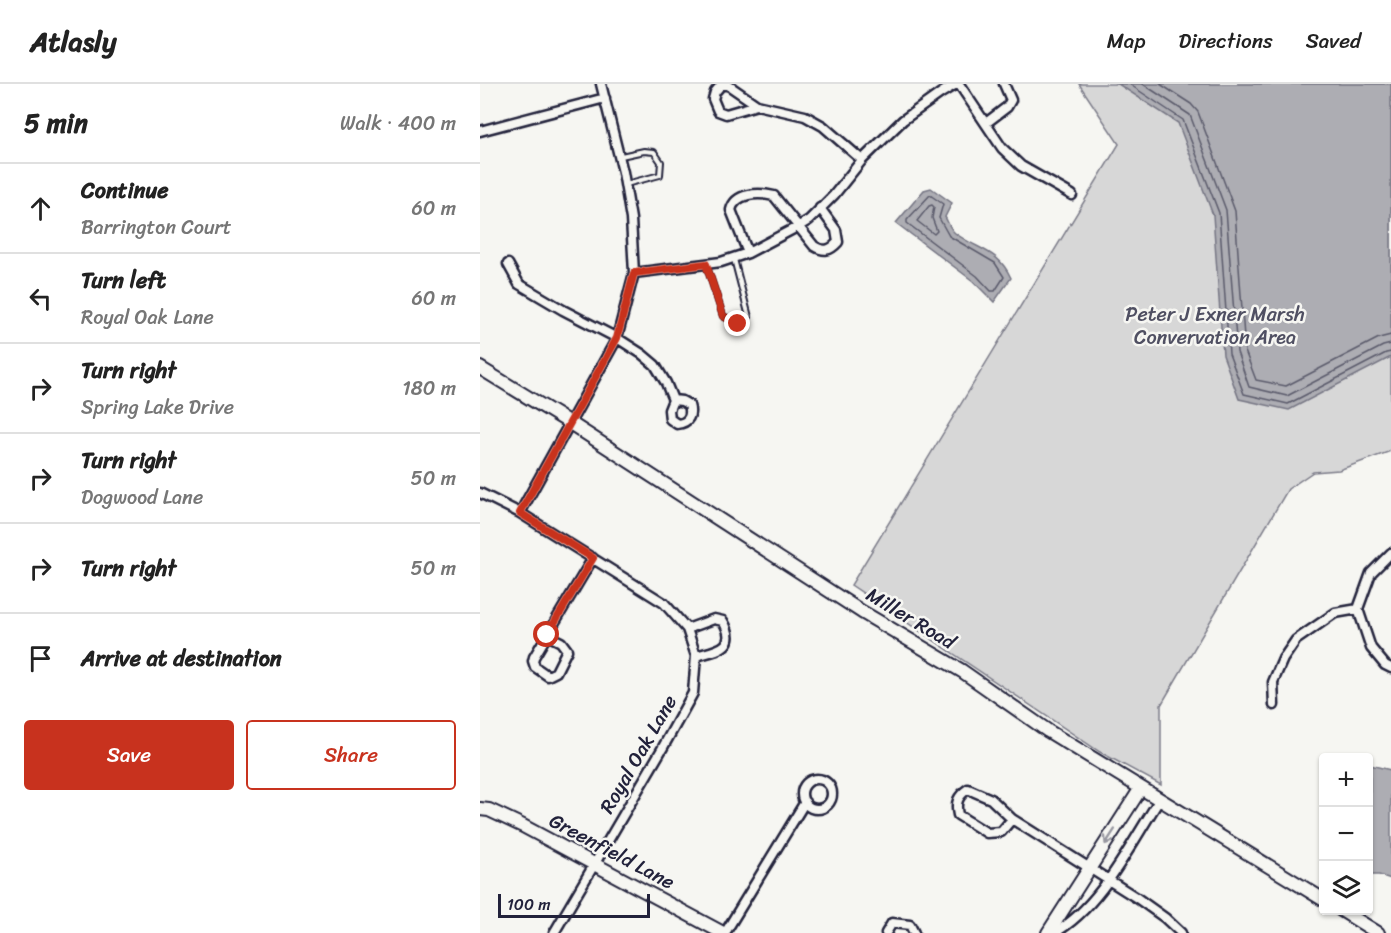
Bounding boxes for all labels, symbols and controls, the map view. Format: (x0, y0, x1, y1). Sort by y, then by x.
text: Atlasly (30, 17, 117, 66)
text: Map (1107, 22, 1145, 60)
text: Directions (1178, 22, 1273, 60)
text: Saved (1306, 22, 1361, 60)
text: 5 min (24, 100, 88, 146)
text: Walk · 400 m (340, 106, 456, 141)
text: Continue (81, 171, 169, 210)
text: 60 m (411, 191, 456, 226)
icon: ahead (24, 192, 57, 225)
text: Barrington Court (81, 210, 232, 245)
text: Turn left (81, 261, 166, 300)
text: 60 m (411, 281, 456, 316)
icon: left (24, 282, 57, 315)
park label: Peter J Exner Marsh Convervation Area (1125, 297, 1305, 355)
text: Royal Oak Lane (81, 300, 214, 335)
route end (724, 310, 750, 336)
text: Turn right (81, 351, 176, 390)
text: 180 m (402, 371, 456, 406)
icon: right (24, 372, 57, 405)
text: Spring Lake Drive (81, 390, 234, 425)
text: Turn right (81, 441, 176, 480)
text: 50 m (411, 461, 456, 496)
icon: right (24, 462, 57, 495)
text: Dogwood Lane (81, 480, 203, 515)
text: Turn right (81, 549, 176, 588)
text: 50 m (411, 551, 456, 586)
icon: right (24, 552, 57, 585)
street label: Miller Road (859, 578, 964, 660)
route start (533, 621, 559, 647)
text: Arrive at destination (81, 639, 282, 678)
icon: arrive (24, 642, 57, 675)
street label: Royal Oak Lane (590, 688, 687, 820)
button: Save (24, 720, 234, 790)
button: Share (246, 720, 456, 790)
map controls (1319, 753, 1373, 915)
button: + (1319, 753, 1373, 807)
street label: Greenfield Lane (543, 804, 681, 899)
button: − (1319, 807, 1373, 861)
one-way arrow (1103, 828, 1115, 845)
button: layers (1319, 861, 1373, 915)
text: 100 m (507, 890, 551, 919)
scale bar (498, 891, 650, 918)

